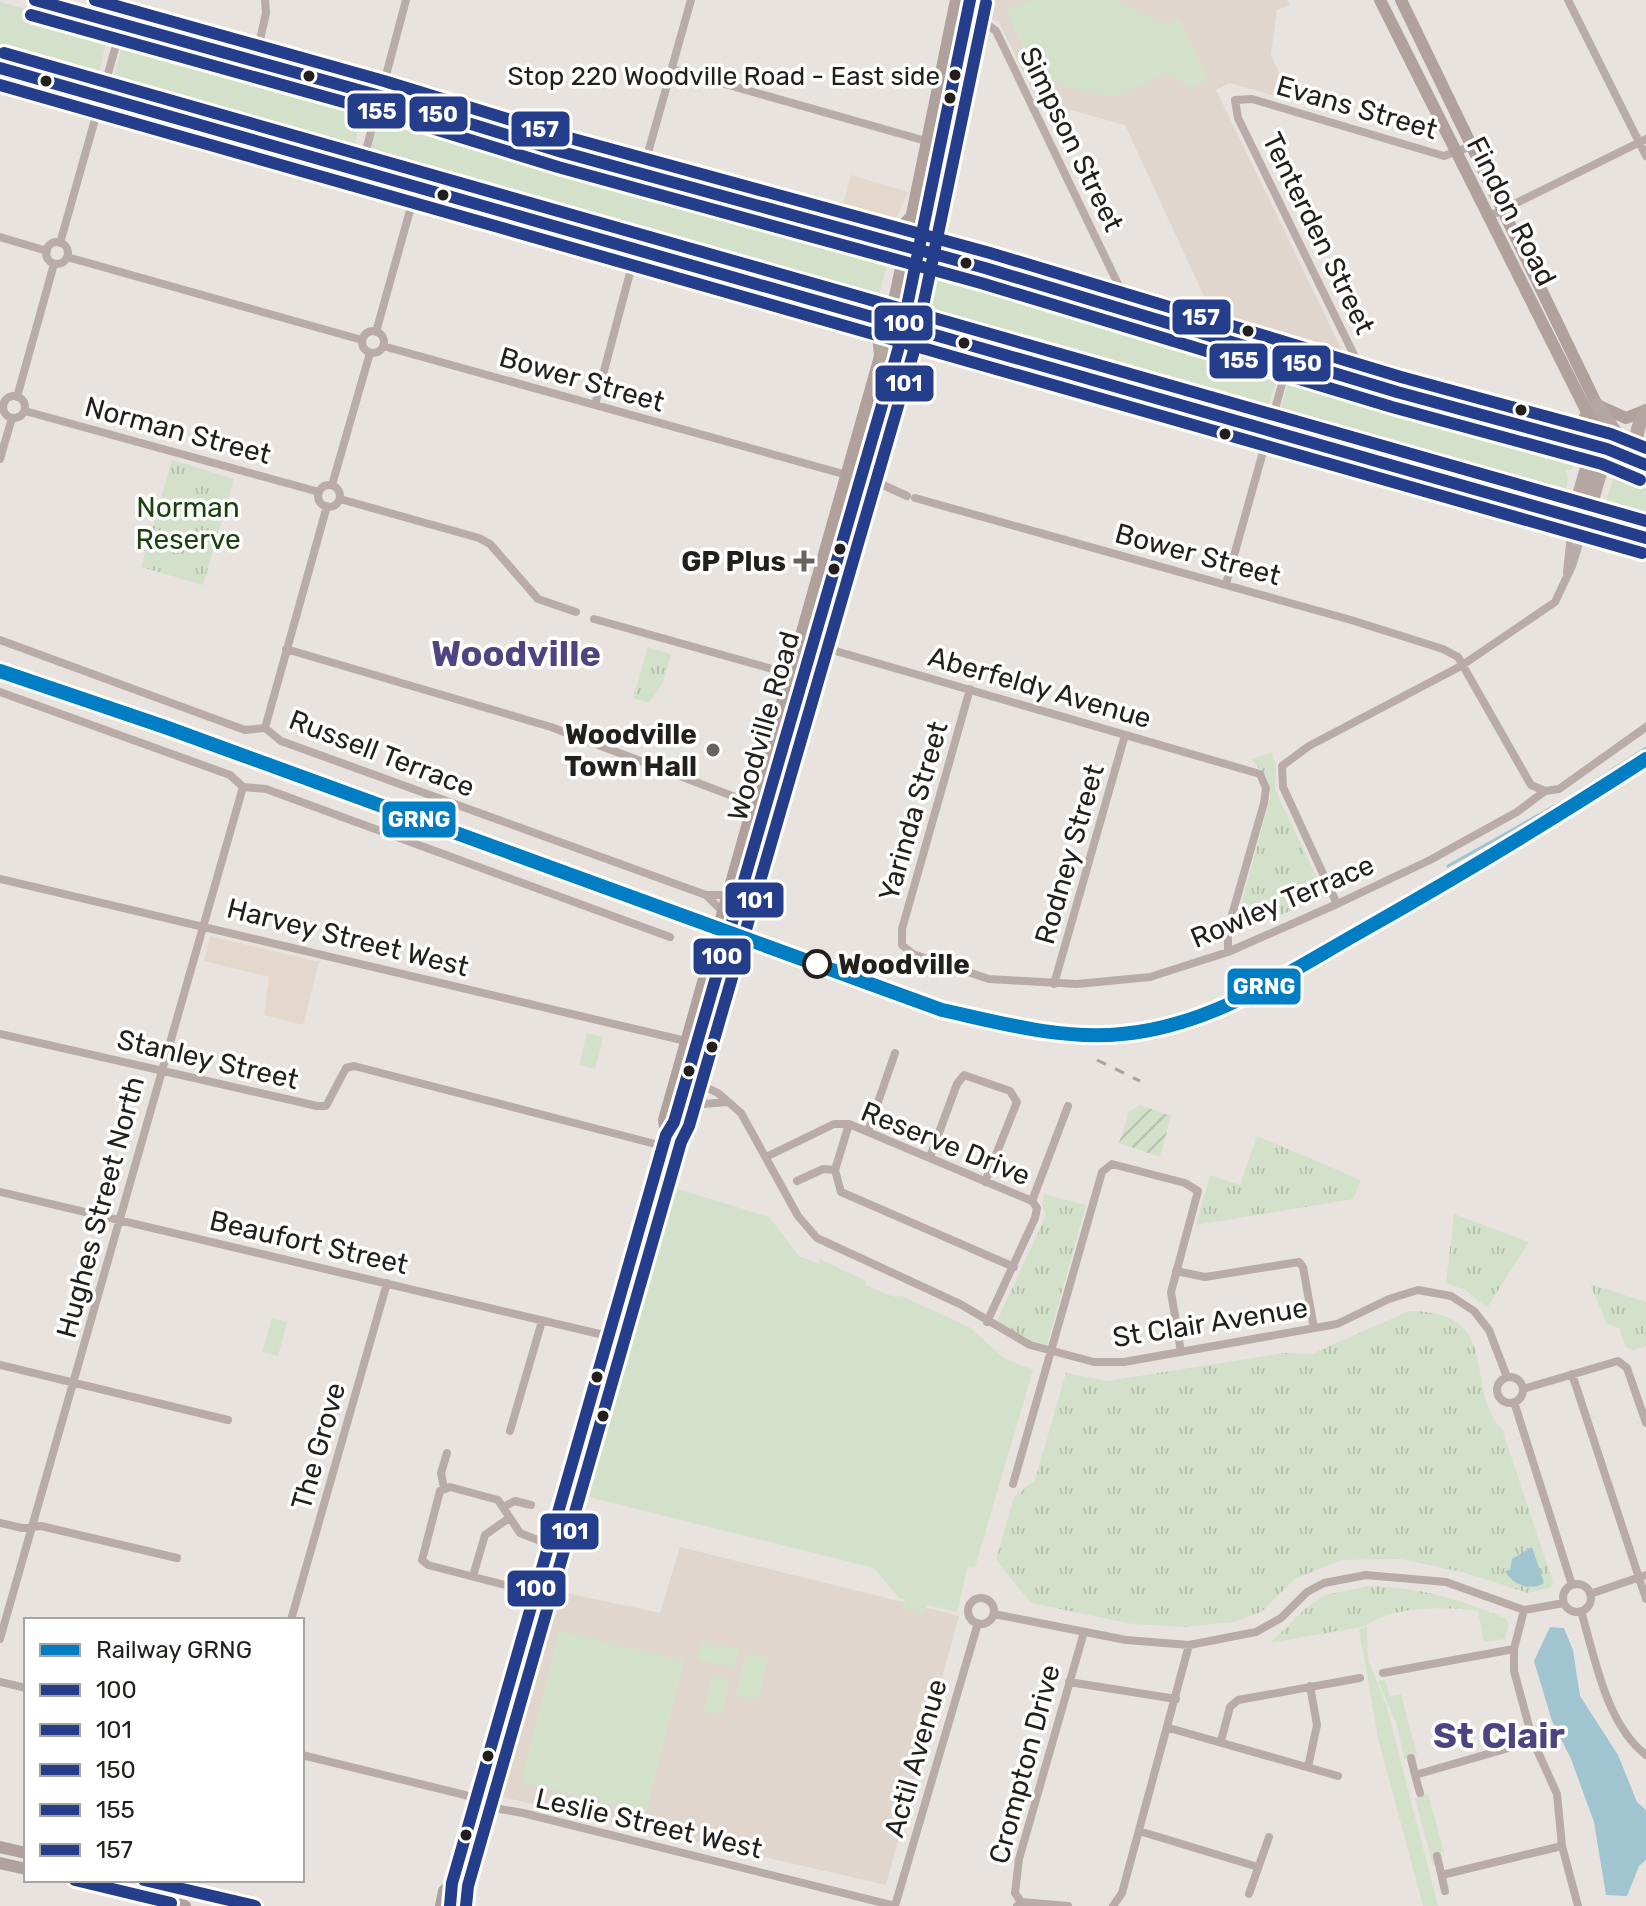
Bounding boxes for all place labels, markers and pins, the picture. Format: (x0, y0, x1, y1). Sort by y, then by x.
place label: Stop 220 Woodville Road - East side (508, 61, 940, 92)
marker: Stop 220 Woodville Road - East side (947, 67, 963, 83)
unlabelled marker (301, 68, 317, 84)
unlabelled marker (38, 73, 54, 89)
unlabelled marker (942, 90, 958, 106)
unlabelled marker (435, 187, 451, 203)
unlabelled marker (958, 255, 974, 271)
unlabelled marker (1240, 323, 1256, 339)
unlabelled marker (956, 335, 972, 351)
unlabelled marker (1513, 402, 1529, 418)
unlabelled marker (1217, 426, 1233, 442)
unlabelled marker (832, 541, 848, 557)
place label: GP Plus (681, 545, 786, 578)
marker: GP Plus (793, 550, 815, 572)
unlabelled marker (826, 561, 842, 577)
place label: Woodville Town Hall (564, 718, 697, 783)
marker: Woodville Town Hall (704, 741, 722, 759)
place label: Woodville (838, 948, 970, 981)
marker: Woodville (803, 950, 831, 978)
unlabelled marker (704, 1039, 720, 1055)
unlabelled marker (681, 1063, 697, 1079)
unlabelled marker (589, 1369, 605, 1385)
unlabelled marker (595, 1408, 611, 1424)
unlabelled marker (480, 1748, 496, 1764)
unlabelled marker (458, 1827, 474, 1843)

